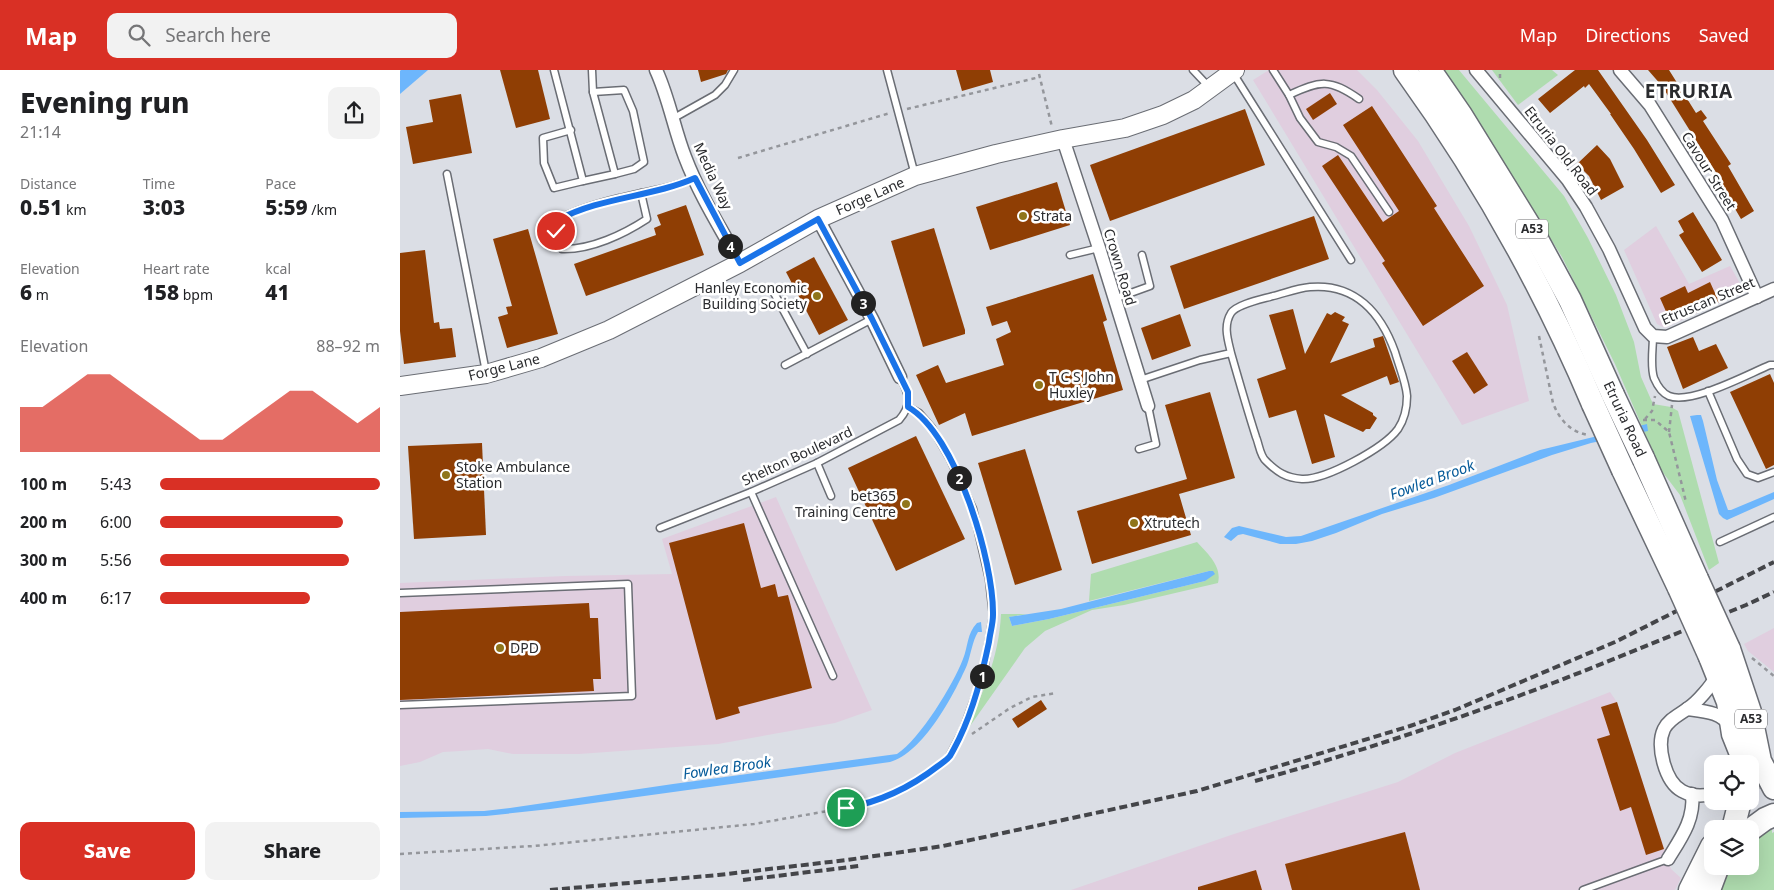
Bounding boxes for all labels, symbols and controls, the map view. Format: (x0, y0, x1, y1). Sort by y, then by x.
search box (107, 13, 457, 58)
text: Map (25, 19, 77, 52)
icon: search (125, 21, 153, 49)
text: Search here (165, 22, 271, 48)
text: Map (1520, 23, 1557, 47)
text: Directions (1585, 23, 1671, 47)
text: Saved (1699, 23, 1749, 47)
district label: ETRURIA (1645, 78, 1733, 104)
text: Evening run (20, 83, 189, 121)
button: share (328, 87, 380, 139)
street label: Etruria Old Road (1520, 102, 1602, 199)
text: 21:14 (20, 121, 61, 143)
street label: Cavour Street (1678, 128, 1741, 214)
street label: Media Way (690, 139, 738, 213)
street label: Forge Lane (832, 172, 907, 219)
text: Distance (20, 174, 77, 193)
text: Time (143, 174, 175, 193)
text: Pace (265, 174, 296, 193)
text: 0.51 (20, 193, 62, 221)
text: 3:03 (143, 193, 185, 221)
text: 5:59 (265, 193, 308, 221)
text: km (62, 200, 87, 219)
text: /km (308, 200, 337, 219)
place label: Strata (1033, 206, 1072, 225)
pin (535, 210, 577, 252)
marker: Strata (1017, 210, 1029, 222)
icon: check (542, 217, 570, 245)
road number: A53 (1516, 220, 1548, 238)
street label: Crown Road (1100, 226, 1141, 308)
pin: 4 (718, 234, 742, 258)
text: 4 (726, 237, 735, 256)
text: Elevation (20, 259, 80, 278)
text: Heart rate (143, 259, 210, 278)
text: kcal (265, 259, 291, 278)
street label: Etruscan Street (1658, 272, 1758, 329)
text: 6 (20, 278, 32, 306)
text: 158 (143, 278, 179, 306)
text: 41 (265, 278, 290, 306)
place label: Hanley Economic Building Society (695, 278, 808, 313)
text: m (32, 285, 49, 304)
text: bpm (179, 285, 213, 304)
marker: Hanley Economic Building Society (811, 290, 823, 302)
pin: 3 (850, 290, 876, 316)
text: 3 (859, 294, 868, 313)
text: Elevation (20, 335, 88, 357)
text: 88–92 m (316, 335, 380, 357)
street label: Forge Lane (466, 348, 542, 385)
place label: T C S John Huxley (1049, 367, 1114, 402)
street label: Etruria Road (1600, 378, 1651, 460)
marker: T C S John Huxley (1033, 379, 1045, 391)
street label: Shelton Boulevard (738, 422, 855, 490)
water label: Fowlea Brook (1386, 454, 1477, 504)
place label: Stoke Ambulance Station (456, 457, 570, 492)
pin: 2 (946, 466, 972, 490)
marker: Stoke Ambulance Station (440, 469, 452, 481)
text: 2 (955, 469, 964, 488)
text: 100 m (20, 473, 67, 495)
text: 5:43 (100, 473, 132, 495)
place label: bet365 Training Centre (795, 486, 896, 521)
marker: bet365 Training Centre (900, 498, 912, 510)
text: 200 m (20, 511, 67, 533)
text: 6:00 (100, 511, 132, 533)
place label: Xtrutech (1144, 513, 1200, 532)
marker: Xtrutech (1128, 517, 1140, 529)
text: 300 m (20, 549, 67, 571)
text: 5:56 (100, 549, 132, 571)
text: 400 m (20, 587, 67, 609)
text: 6:17 (100, 587, 132, 609)
place label: DPD (510, 638, 539, 657)
marker: DPD (494, 642, 506, 654)
pin: 1 (970, 664, 994, 688)
text: 1 (978, 667, 987, 686)
road number: A53 (1735, 710, 1767, 729)
water label: Fowlea Brook (681, 751, 773, 783)
map controls (1704, 755, 1759, 875)
button: locate (1704, 755, 1759, 810)
pin (825, 787, 867, 829)
icon: arrive (832, 794, 860, 822)
button: layers (1704, 820, 1759, 875)
button: Save (20, 822, 195, 880)
button: Share (205, 822, 380, 880)

